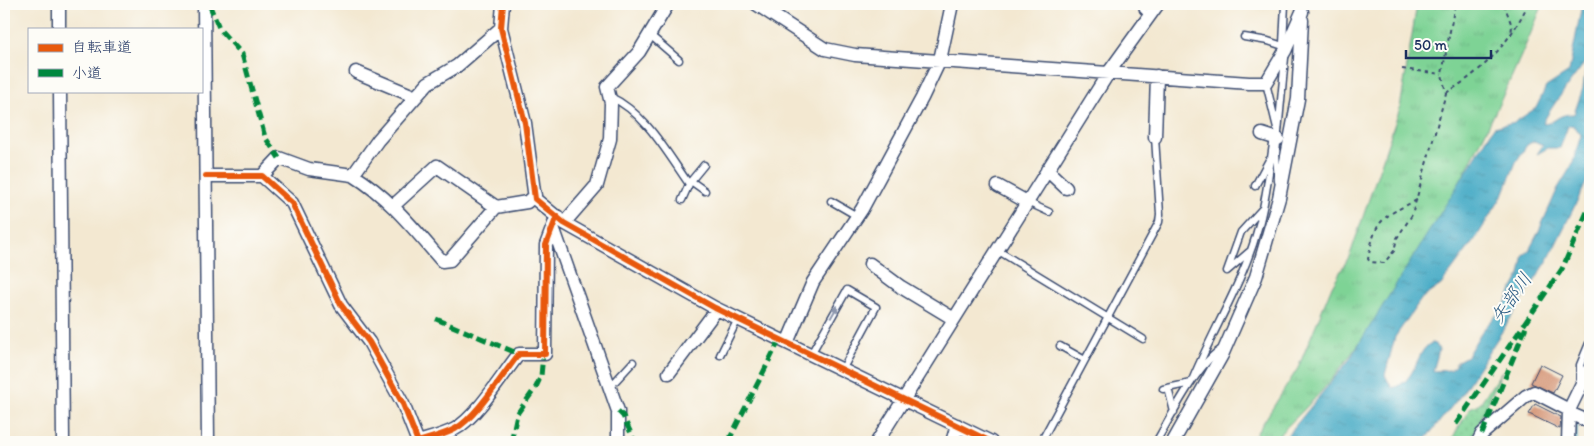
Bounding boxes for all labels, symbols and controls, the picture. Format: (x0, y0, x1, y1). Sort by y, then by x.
legend (28, 28, 202, 92)
scale bar (1406, 28, 1492, 60)
text: 50 m (1414, 36, 1447, 54)
text: 自転車道 (72, 38, 132, 56)
text: 小道 (72, 64, 102, 82)
water label: 矢部川 (1485, 268, 1537, 328)
one-way arrow (830, 305, 839, 318)

